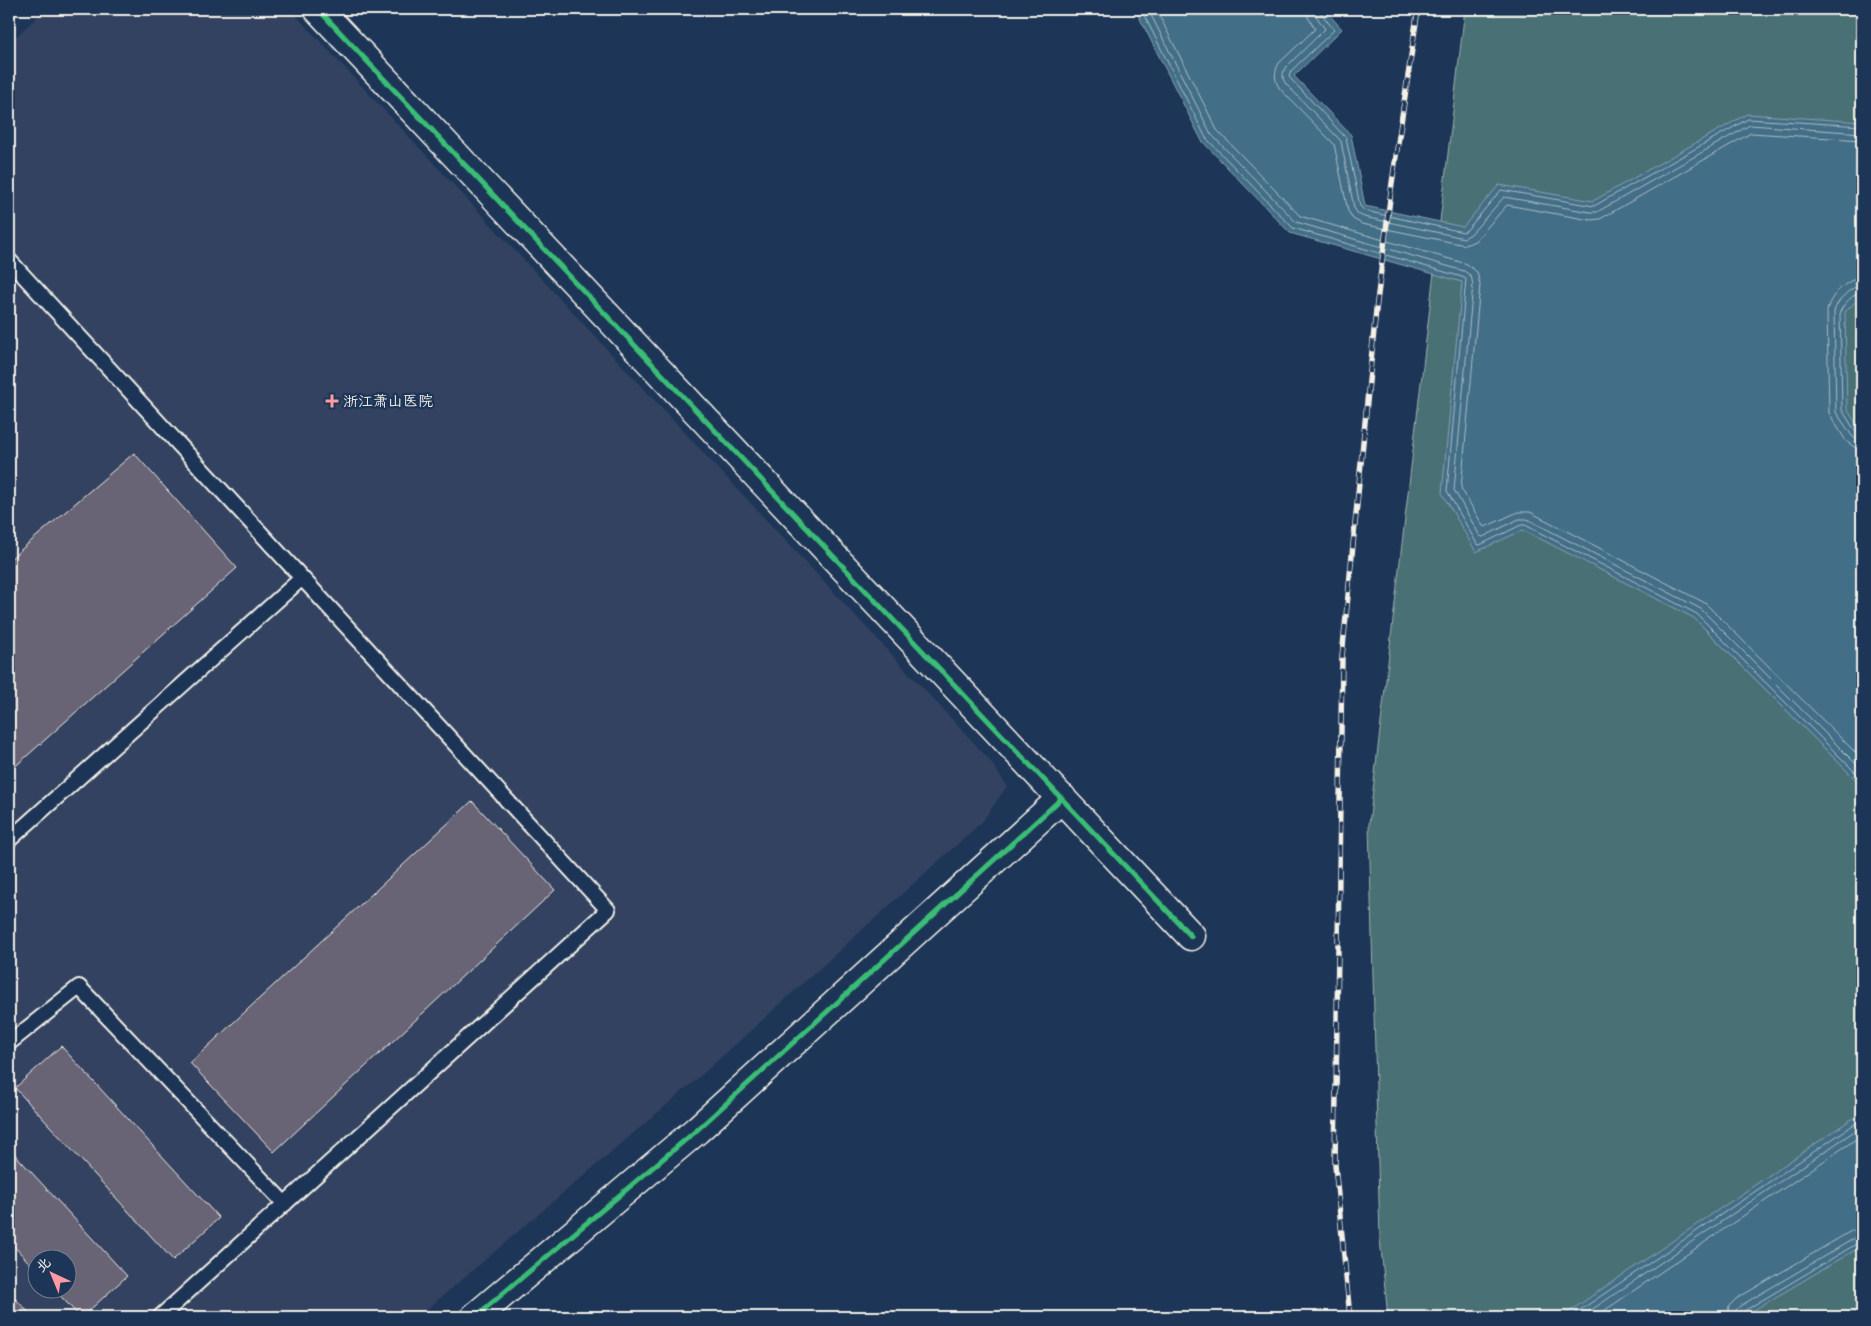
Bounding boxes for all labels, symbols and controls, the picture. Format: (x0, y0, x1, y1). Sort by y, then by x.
place label: 浙江萧山医院 (343, 393, 433, 412)
marker: 浙江萧山医院 (325, 394, 339, 408)
north arrow (28, 1248, 78, 1298)
text: 北 (34, 1255, 56, 1277)

